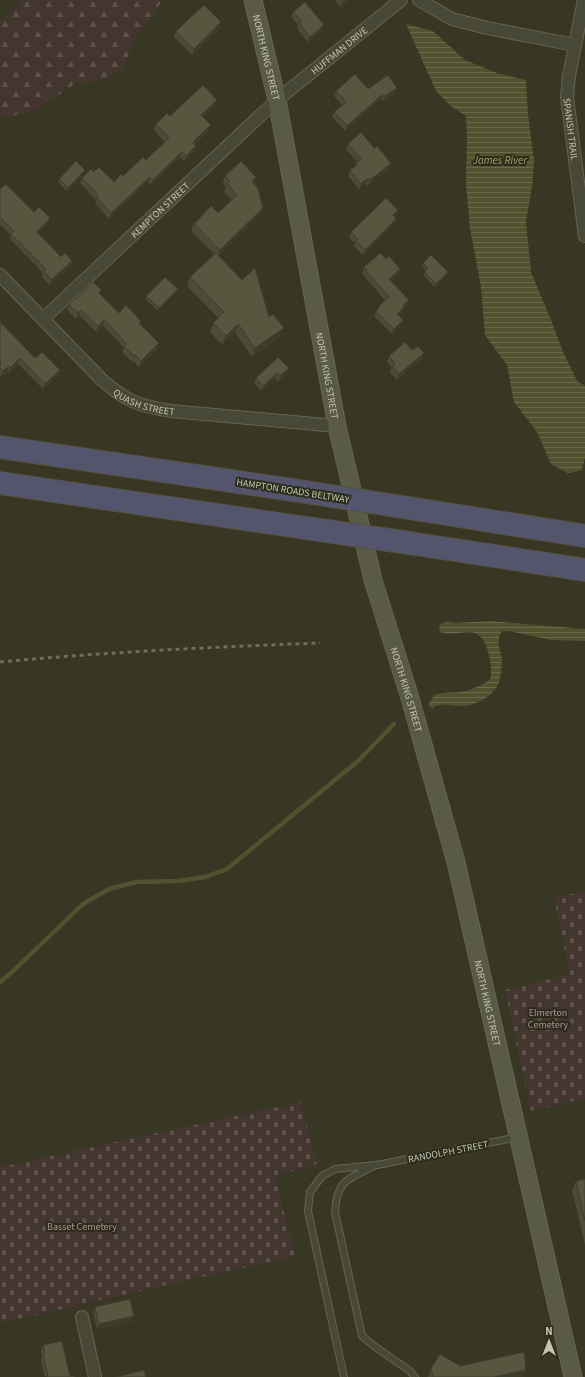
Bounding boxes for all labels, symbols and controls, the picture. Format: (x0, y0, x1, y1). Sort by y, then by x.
street label: NORTH KING STREET (249, 13, 283, 103)
street label: HUFFMAN DRIVE (308, 24, 371, 78)
street label: SPANISH TRAIL (559, 97, 581, 162)
water label: James River (472, 153, 528, 168)
street label: KEMPTON STREET (128, 179, 194, 242)
street label: NORTH KING STREET (312, 331, 342, 421)
street label: QUASH STREET (110, 386, 176, 419)
street label: HAMPTON ROADS BELTWAY (235, 475, 351, 507)
street label: NORTH KING STREET (386, 646, 425, 734)
street label: NORTH KING STREET (470, 959, 504, 1048)
park label: Elmerton Cemetery (528, 1006, 569, 1032)
street label: RANDOLPH STREET (407, 1137, 490, 1167)
park label: Basset Cemetery (47, 1220, 117, 1234)
north arrow (529, 1321, 569, 1361)
text: N (545, 1324, 553, 1339)

